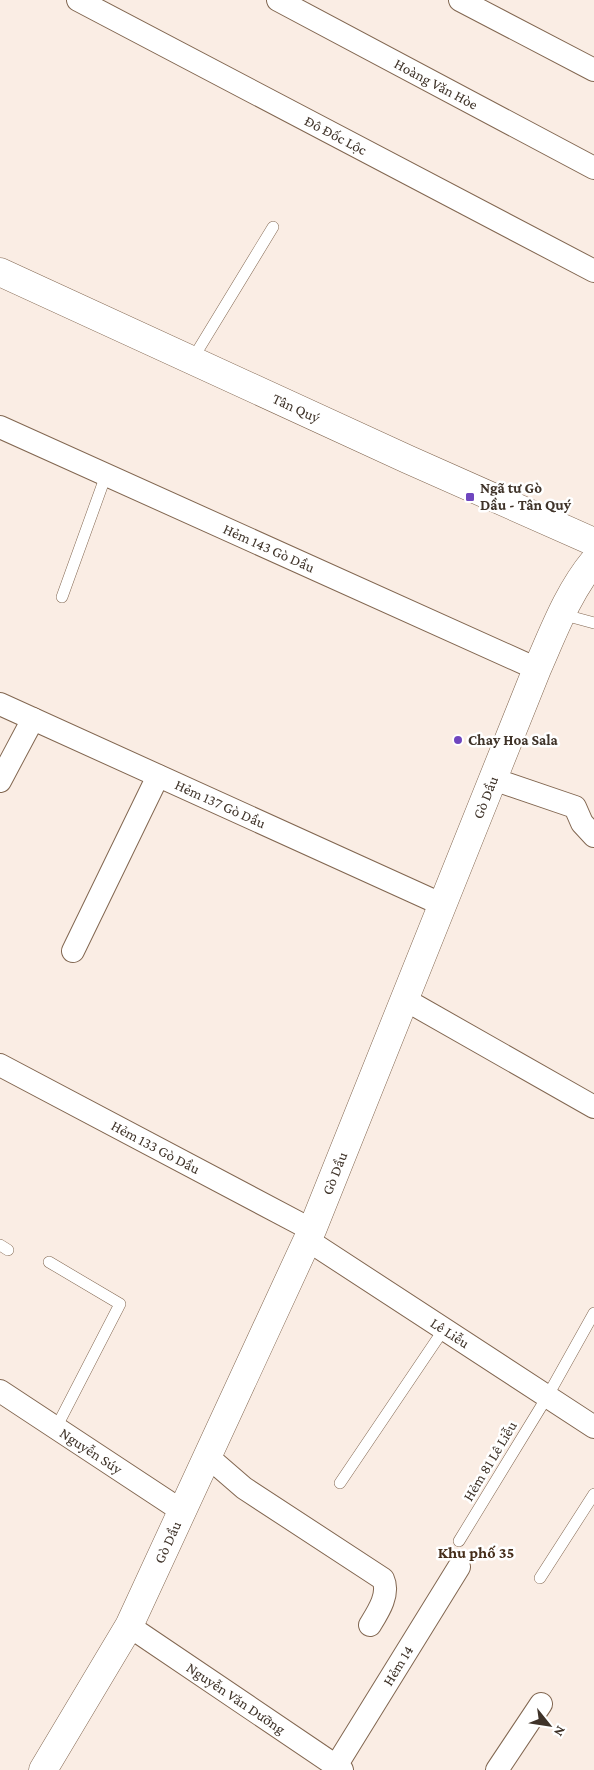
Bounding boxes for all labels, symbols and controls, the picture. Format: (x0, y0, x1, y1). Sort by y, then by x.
street label: Hoàng Văn Hòe (392, 55, 481, 113)
street label: Đô Đốc Lộc (302, 112, 370, 159)
street label: Tân Quý (270, 390, 323, 427)
place label: Ngã tư Gò Dầu - Tân Quý (480, 480, 572, 513)
marker: Ngã tư Gò Dầu - Tân Quý (464, 491, 476, 503)
street label: Hẻm 143 Gò Dầu (221, 521, 317, 576)
place label: Chay Hoa Sala (468, 732, 559, 748)
marker: Chay Hoa Sala (452, 734, 464, 746)
street label: Gò Dầu (470, 774, 501, 821)
street label: Hẻm 137 Gò Dầu (173, 777, 268, 831)
street label: Hẻm 133 Gò Dầu (109, 1117, 203, 1177)
street label: Gò Dầu (319, 1150, 350, 1197)
street label: Lê Liễu (428, 1315, 472, 1351)
street label: Hẻm 81 Lê Liễu (460, 1418, 520, 1504)
street label: Nguyễn Súy (57, 1425, 125, 1478)
street label: Gò Dầu (151, 1519, 184, 1566)
district label: Khu phố 35 (438, 1544, 514, 1561)
street label: Hẻm 14 (380, 1643, 416, 1689)
street label: Nguyễn Văn Dưỡng (183, 1659, 288, 1738)
north arrow (524, 1700, 574, 1750)
text: N (551, 1723, 570, 1740)

